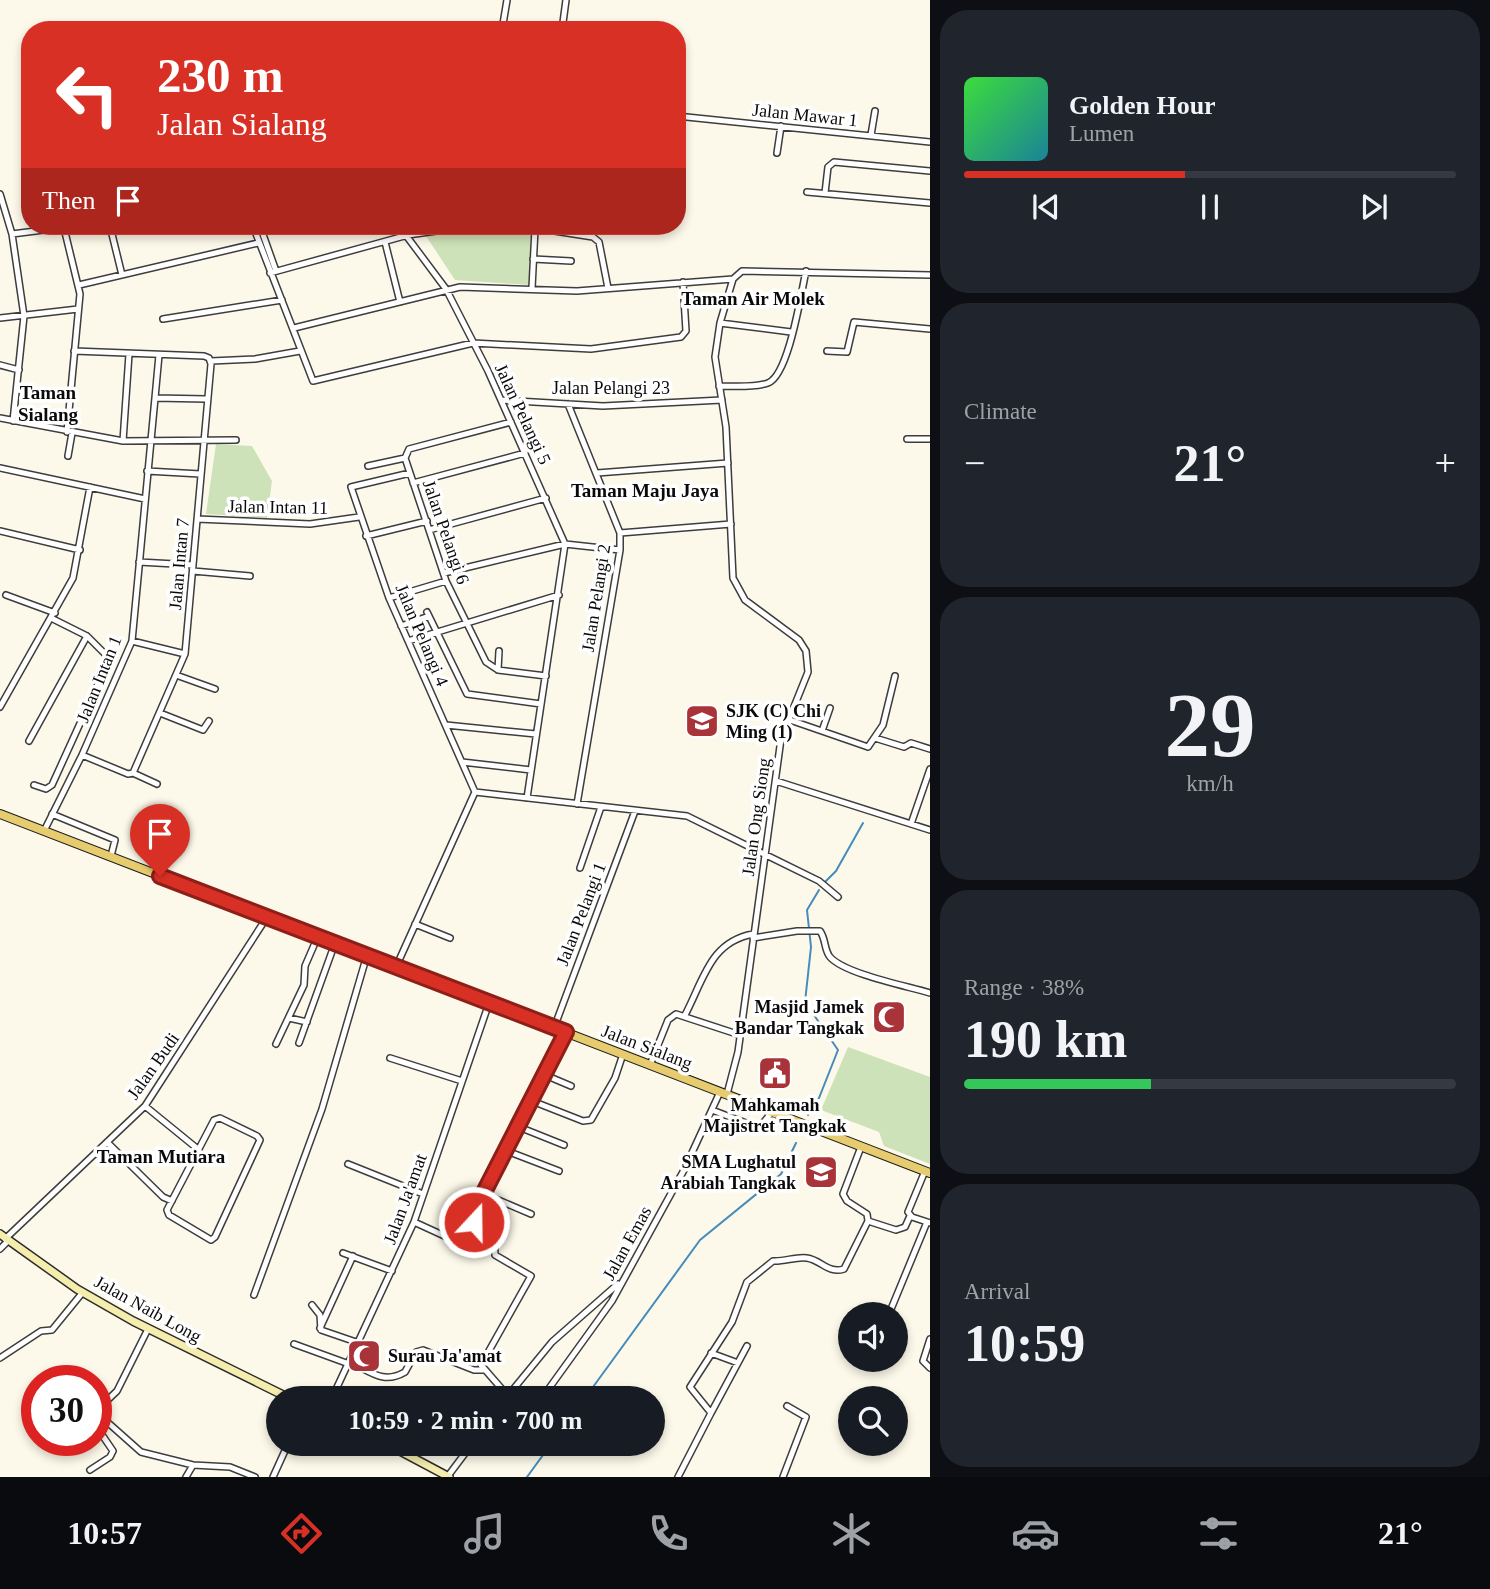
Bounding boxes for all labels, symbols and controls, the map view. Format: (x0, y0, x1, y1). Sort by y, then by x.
text: 230 m (157, 48, 284, 103)
icon: left (42, 49, 133, 140)
text: Golden Hour (1069, 91, 1216, 120)
street label: Jalan Mawar 1 (751, 100, 859, 130)
text: Jalan Sialang (157, 106, 327, 142)
text: Lumen (1069, 121, 1134, 146)
icon: arrive (109, 182, 147, 220)
text: Then (42, 186, 95, 215)
icon: previous (1027, 188, 1065, 226)
icon: pause (1191, 188, 1229, 226)
icon: next (1355, 188, 1393, 226)
district label: Taman Air Molek (681, 288, 825, 309)
street label: Jalan Pelangi 5 (491, 360, 555, 468)
street label: Jalan Pelangi 23 (552, 378, 670, 398)
district label: Taman Sialang (18, 382, 79, 425)
text: Climate (964, 399, 1037, 424)
text: 21° (1174, 435, 1246, 492)
text: − (964, 442, 985, 484)
text: + (1435, 442, 1456, 484)
street label: Jalan Pelangi 6 (419, 477, 473, 587)
district label: Taman Maju Jaya (571, 480, 720, 501)
street label: Jalan Intan 11 (228, 496, 328, 518)
street label: Jalan Intan 7 (165, 517, 193, 611)
street label: Jalan Pelangi 2 (578, 543, 614, 653)
street label: Jalan Pelangi 4 (392, 581, 452, 689)
street label: Jalan Intan 1 (73, 633, 125, 725)
text: 29 (1165, 675, 1256, 776)
place label: SJK (C) Chi Ming (1) (726, 701, 821, 743)
school or university icon: SJK (C) Chi Ming (1) (683, 702, 721, 740)
street label: Jalan Ong Siong (738, 757, 774, 877)
text: km/h (1186, 771, 1234, 796)
pin (130, 804, 190, 876)
icon: arrive (141, 815, 179, 853)
street label: Jalan Pelangi 1 (552, 860, 610, 968)
text: Range · 38% (964, 975, 1084, 1000)
place label: Masjid Jamek Bandar Tangkak (735, 997, 864, 1038)
mosque icon: Masjid Jamek Bandar Tangkak (870, 998, 908, 1036)
text: 190 km (964, 1011, 1127, 1068)
street label: Jalan Sialang (599, 1021, 695, 1073)
street label: Jalan Budi (123, 1029, 183, 1103)
public building icon: Mahkamah Majistret Tangkak (756, 1054, 794, 1092)
place label: Mahkamah Majistret Tangkak (703, 1095, 847, 1136)
district label: Taman Mutiara (97, 1146, 226, 1167)
street label: Jalan Ja'amat (379, 1151, 431, 1247)
place label: SMA Lughatul Arabiah Tangkak (660, 1152, 796, 1193)
school or university icon: SMA Lughatul Arabiah Tangkak (802, 1153, 840, 1191)
position arrow (437, 1185, 511, 1259)
street label: Jalan Emas (599, 1203, 655, 1283)
street label: Jalan Naib Long (91, 1271, 205, 1347)
text: Arrival (964, 1279, 1030, 1304)
map controls (838, 1302, 908, 1456)
button: sound (838, 1302, 908, 1372)
text: 10:59 (964, 1315, 1085, 1372)
mosque icon: Surau Ja'amat (345, 1337, 383, 1375)
place label: Surau Ja'amat (388, 1346, 502, 1366)
speed limit sign: 30 (21, 1365, 112, 1456)
button: search (838, 1386, 908, 1456)
text: 10:59 · 2 min · 700 m (349, 1406, 583, 1435)
icon: directions (277, 1509, 326, 1558)
icon: music (460, 1509, 509, 1558)
icon: phone (644, 1509, 693, 1558)
icon: climate (827, 1509, 876, 1558)
icon: car (1011, 1509, 1060, 1558)
icon: filters (1194, 1509, 1243, 1558)
text: 10:57 (67, 1515, 142, 1551)
text: 21° (1378, 1515, 1423, 1551)

